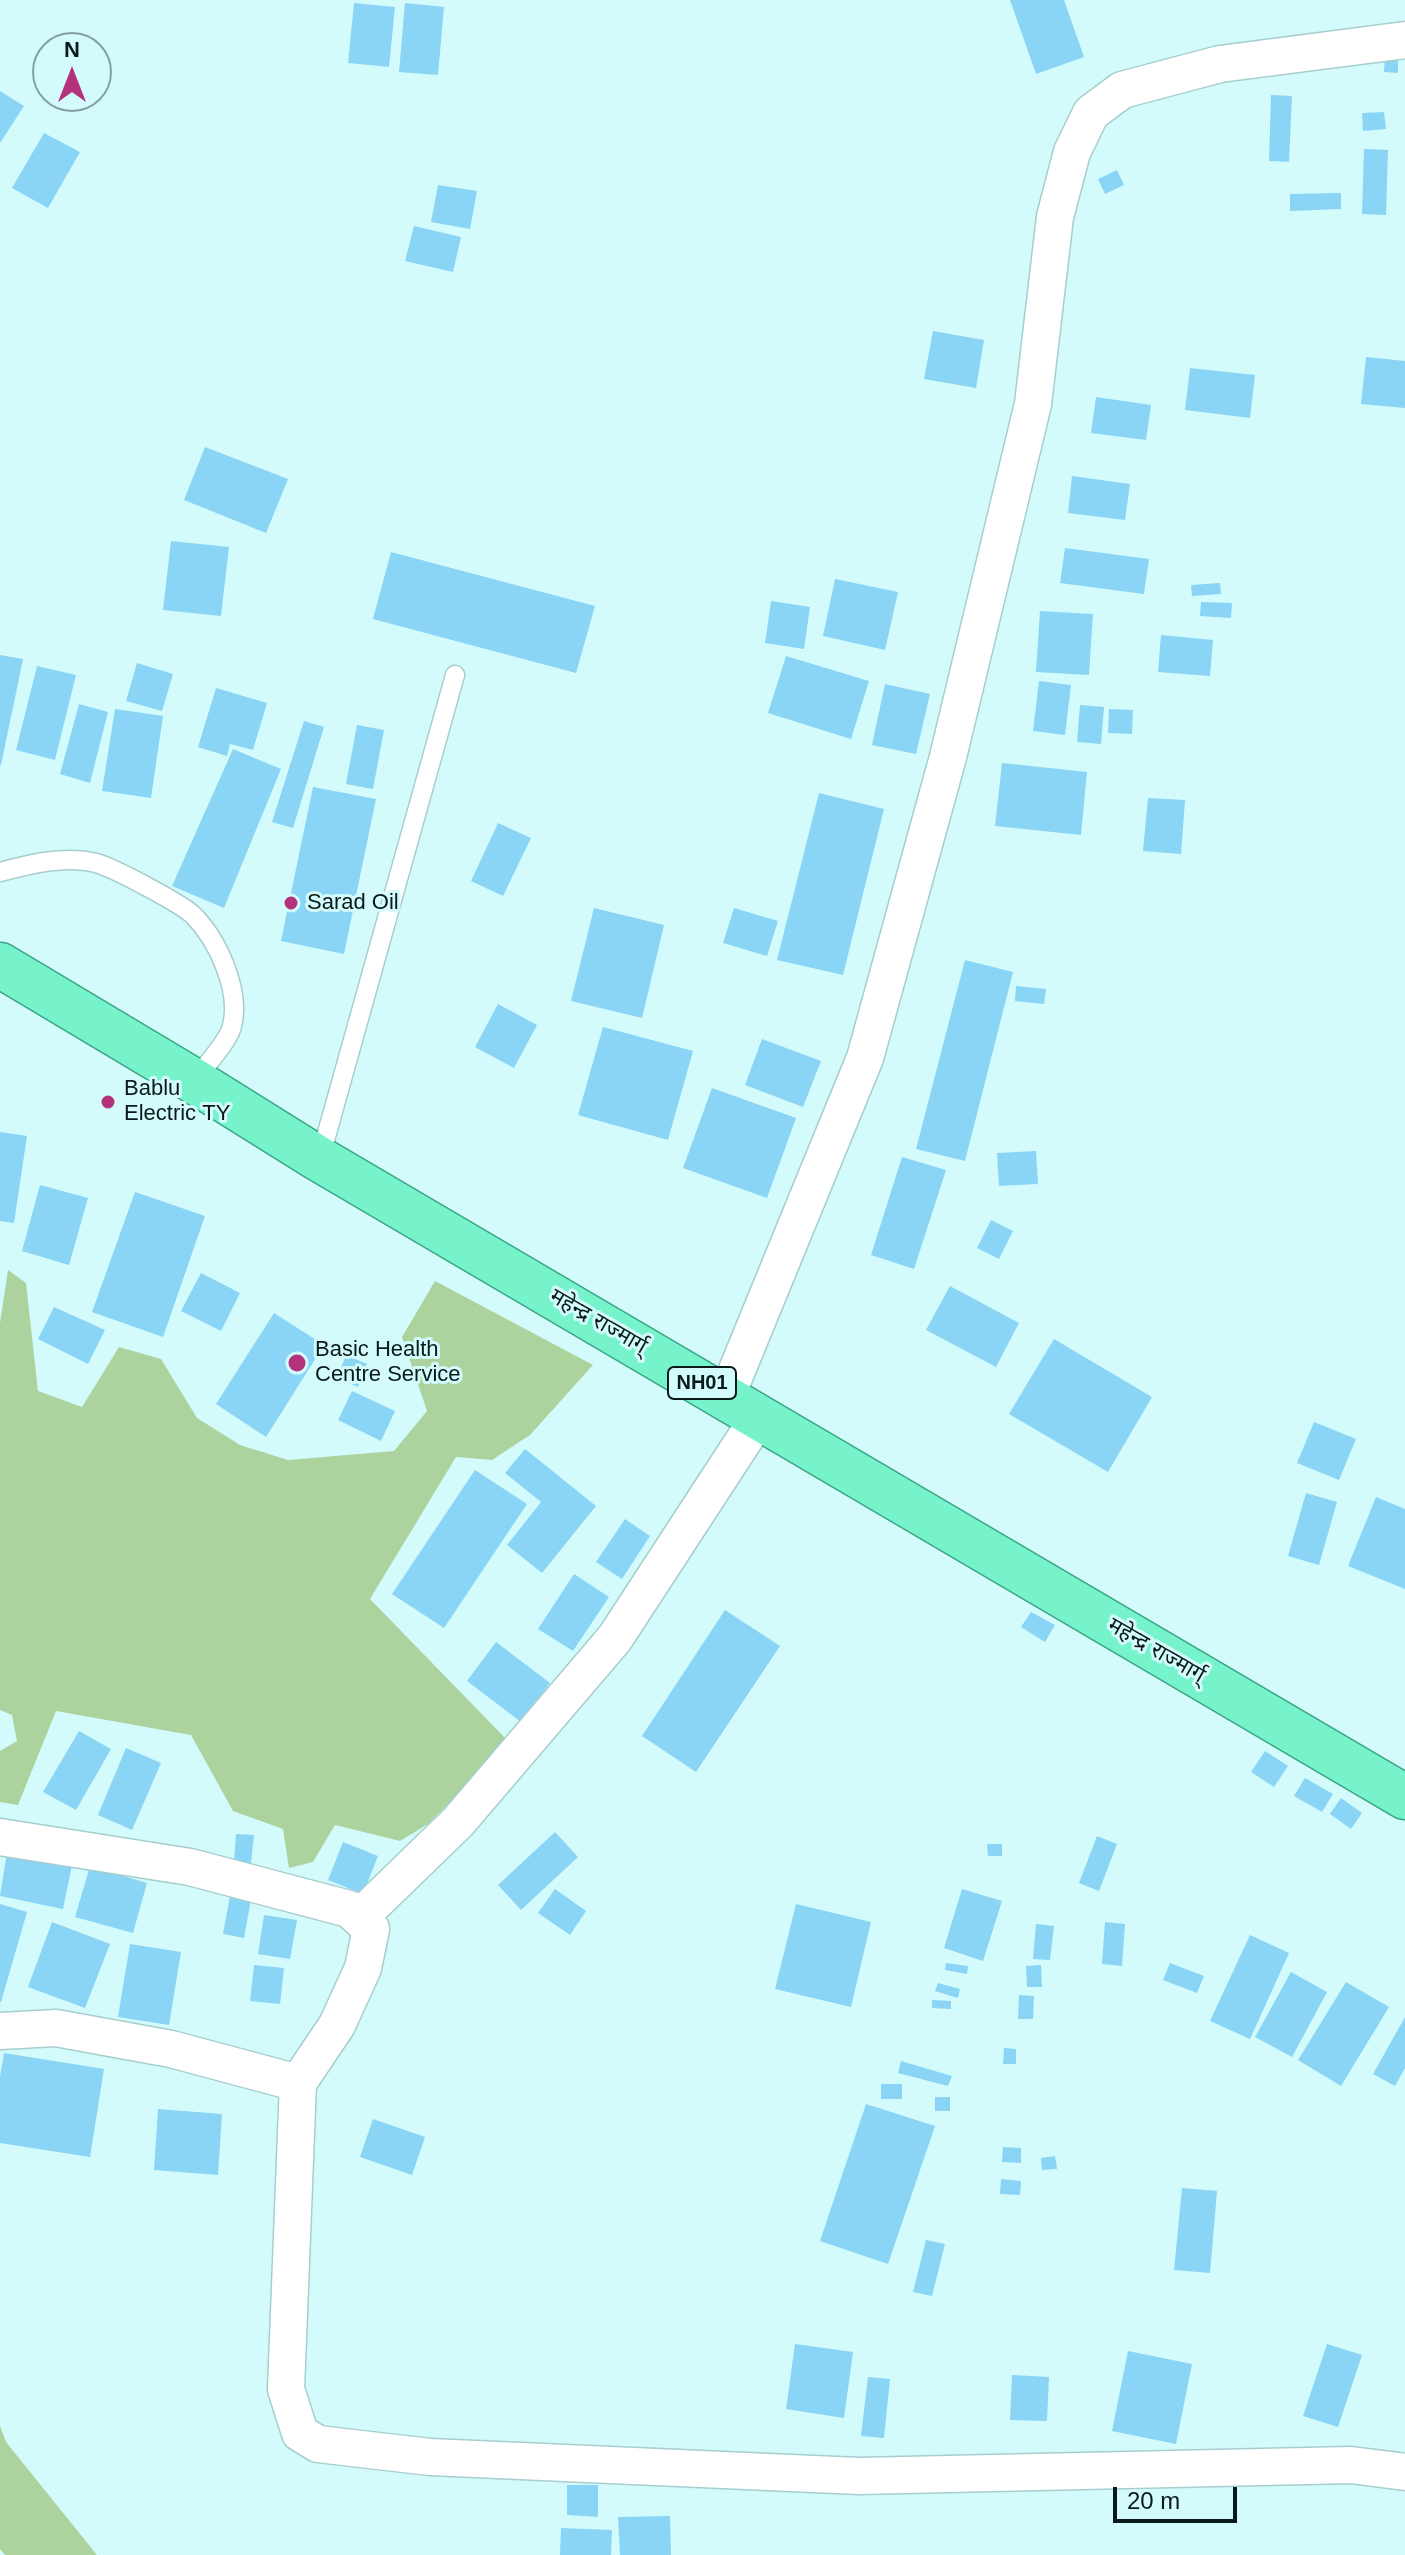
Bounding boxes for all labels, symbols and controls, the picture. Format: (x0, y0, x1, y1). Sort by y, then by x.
north arrow (32, 32, 112, 112)
text: N (64, 37, 80, 62)
place label: Sarad Oil (307, 890, 399, 916)
marker: Sarad Oil (282, 894, 300, 912)
place label: Bablu Electric TY (124, 1076, 230, 1128)
marker: Bablu Electric TY (99, 1093, 117, 1111)
street label: महेन्द्र राज्मार्ग् (545, 1284, 651, 1360)
place label: Basic Health Centre Service (315, 1337, 461, 1388)
marker: Basic Health Centre Service (286, 1352, 308, 1374)
road number: NH01 (668, 1367, 736, 1399)
street label: महेन्द्र राज्मार्ग् (1103, 1613, 1209, 1689)
scale bar (1117, 2471, 1241, 2521)
text: 20 m (1127, 2487, 1180, 2514)

